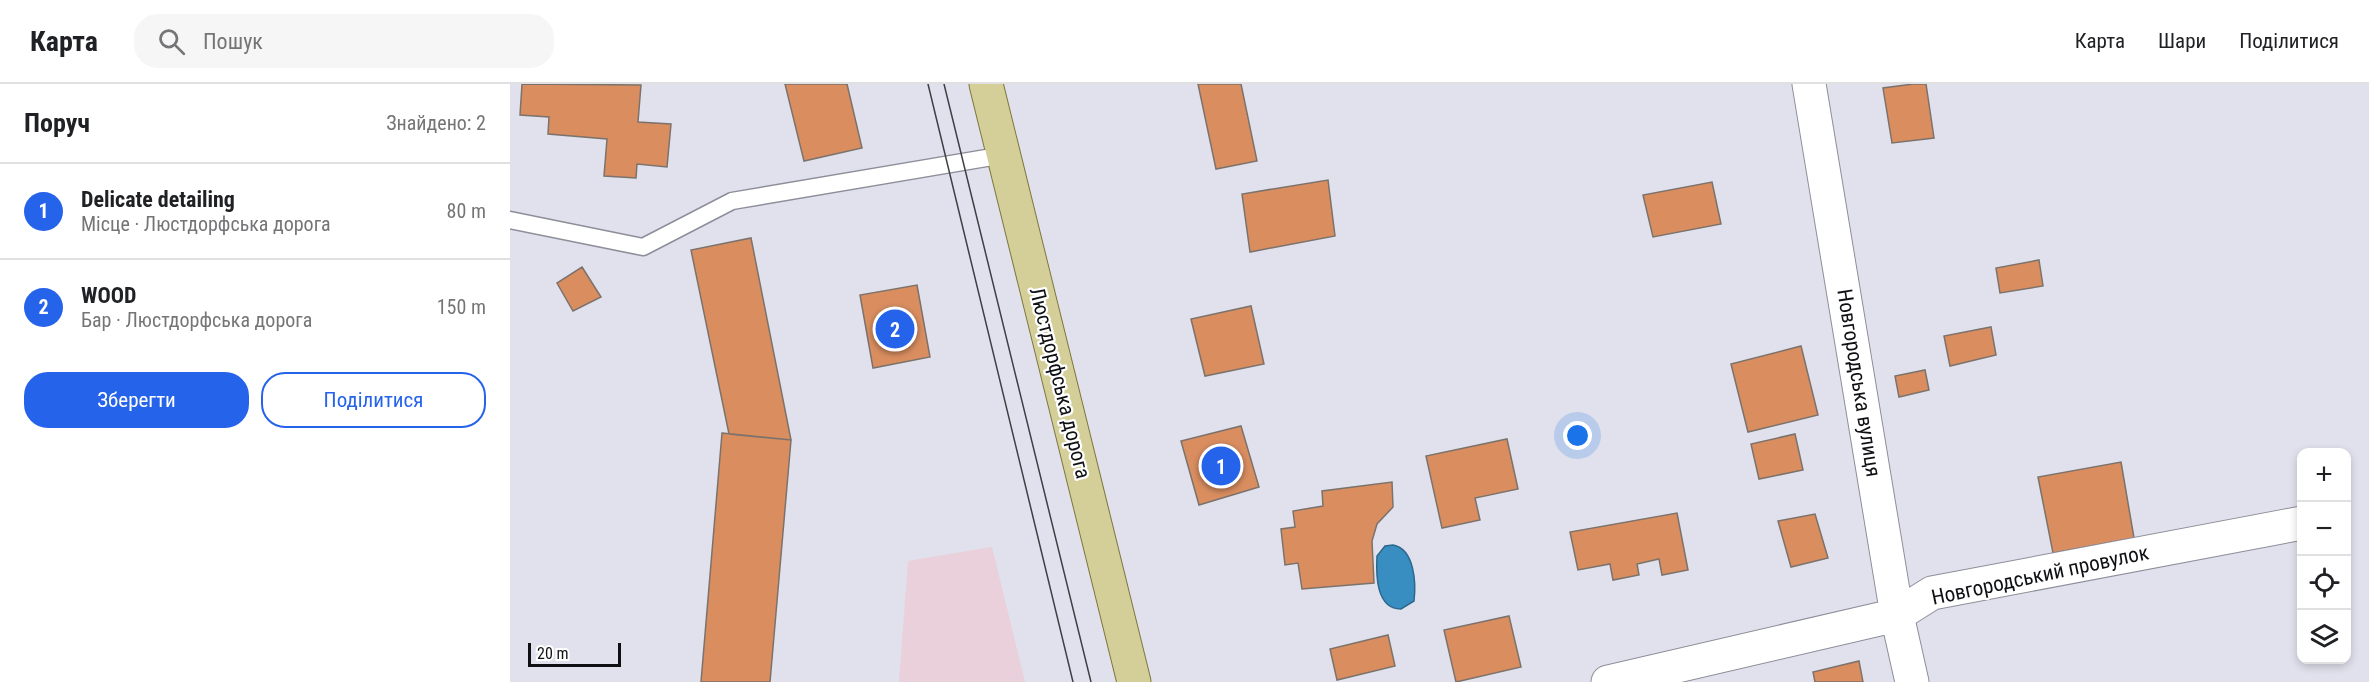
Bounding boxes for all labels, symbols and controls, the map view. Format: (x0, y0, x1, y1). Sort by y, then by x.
search box (134, 14, 554, 68)
text: Карта (30, 25, 98, 58)
icon: search (155, 25, 188, 58)
text: Пошук (203, 29, 263, 54)
text: Карта (2075, 29, 2125, 53)
text: Шари (2158, 29, 2206, 53)
text: Поділитися (2239, 29, 2339, 53)
text: Поруч (24, 108, 90, 138)
text: Знайдено: 2 (386, 111, 486, 135)
text: Delicate detailing (81, 187, 235, 212)
text: 1 (38, 199, 49, 223)
text: 80 m (447, 199, 486, 223)
text: Місце · Люстдорфська дорога (81, 212, 331, 236)
text: WOOD (81, 283, 136, 308)
street label: Люстдорфська дорога (1025, 285, 1095, 481)
street label: Новгородська вулиця (1832, 287, 1886, 479)
text: 2 (38, 295, 49, 319)
text: 150 m (437, 295, 486, 319)
pin: 2 (876, 306, 914, 352)
text: Бар · Люстдорфська дорога (81, 308, 312, 332)
button: Зберегти (24, 372, 249, 428)
button: Поділитися (261, 372, 486, 428)
your location (1563, 421, 1592, 450)
pin: 1 (1202, 444, 1240, 488)
map controls (2297, 448, 2351, 664)
button: + (2297, 448, 2351, 502)
button: − (2297, 502, 2351, 556)
street label: Новгородський провулок (1929, 540, 2151, 610)
button: locate (2297, 556, 2351, 610)
button: layers (2297, 610, 2351, 664)
scale bar (528, 640, 621, 668)
text: 20 m (537, 644, 569, 663)

